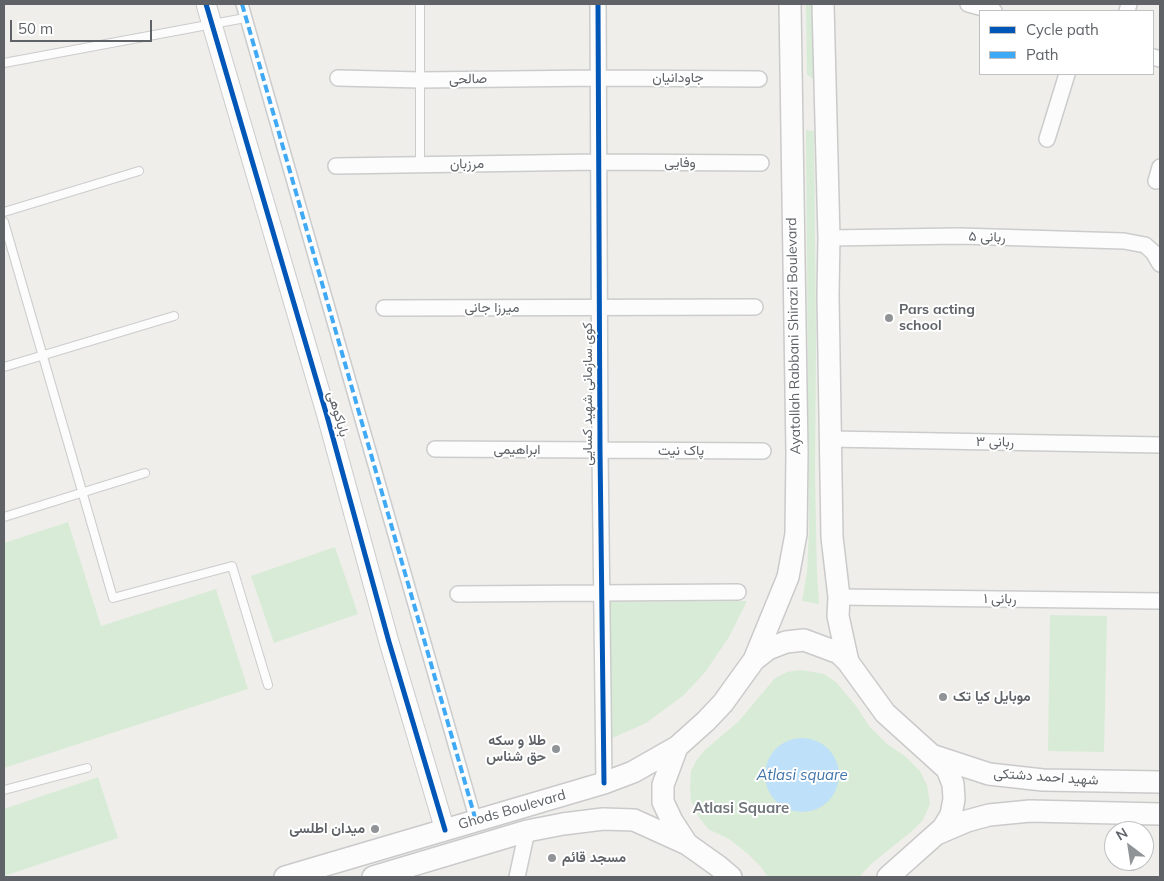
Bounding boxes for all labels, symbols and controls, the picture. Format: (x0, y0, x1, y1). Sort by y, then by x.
scale bar (12, 10, 155, 42)
legend (979, 10, 1154, 75)
text: 50 m (18, 19, 53, 38)
text: Cycle path (1026, 20, 1099, 39)
text: Path (1026, 45, 1058, 64)
street label: صالحی (449, 70, 487, 88)
street label: جاودانیان (652, 70, 704, 86)
street label: مرزبان (450, 155, 484, 173)
street label: وفایی (664, 155, 696, 171)
street label: Ayatollah Rabbani Shirazi Boulevard (784, 217, 804, 455)
street label: ربانی ۵ (968, 228, 1006, 246)
street label: میرزا جانی (464, 300, 520, 316)
place label: Pars acting school (899, 302, 975, 334)
marker: Pars acting school (883, 312, 895, 324)
street label: کوی سازمانی شهید کسایی (580, 322, 596, 466)
street label: باباکوهی (323, 389, 353, 439)
street label: ربانی ۳ (976, 433, 1014, 451)
street label: ابراهیمی (493, 442, 541, 458)
street label: پاک نیت (658, 443, 704, 459)
street label: ربانی ۱ (983, 590, 1017, 608)
place label: موبایل کیا تک (953, 689, 1031, 705)
marker: موبایل کیا تک (937, 691, 949, 703)
place label: طلا و سکه حق شناس (486, 733, 546, 766)
marker: طلا و سکه حق شناس (550, 743, 562, 755)
street label: شهید احمد دشتکی (993, 765, 1099, 789)
water label: Atlasi square (756, 766, 848, 784)
street label: Ghods Boulevard (456, 787, 568, 833)
district label: Atlasi Square (693, 799, 789, 817)
place label: میدان اطلسی (289, 821, 365, 837)
north arrow (1104, 821, 1154, 871)
marker: میدان اطلسی (369, 823, 381, 835)
text: N (1113, 824, 1131, 844)
place label: مسجد قائم (562, 850, 626, 866)
marker: مسجد قائم (546, 852, 558, 864)

